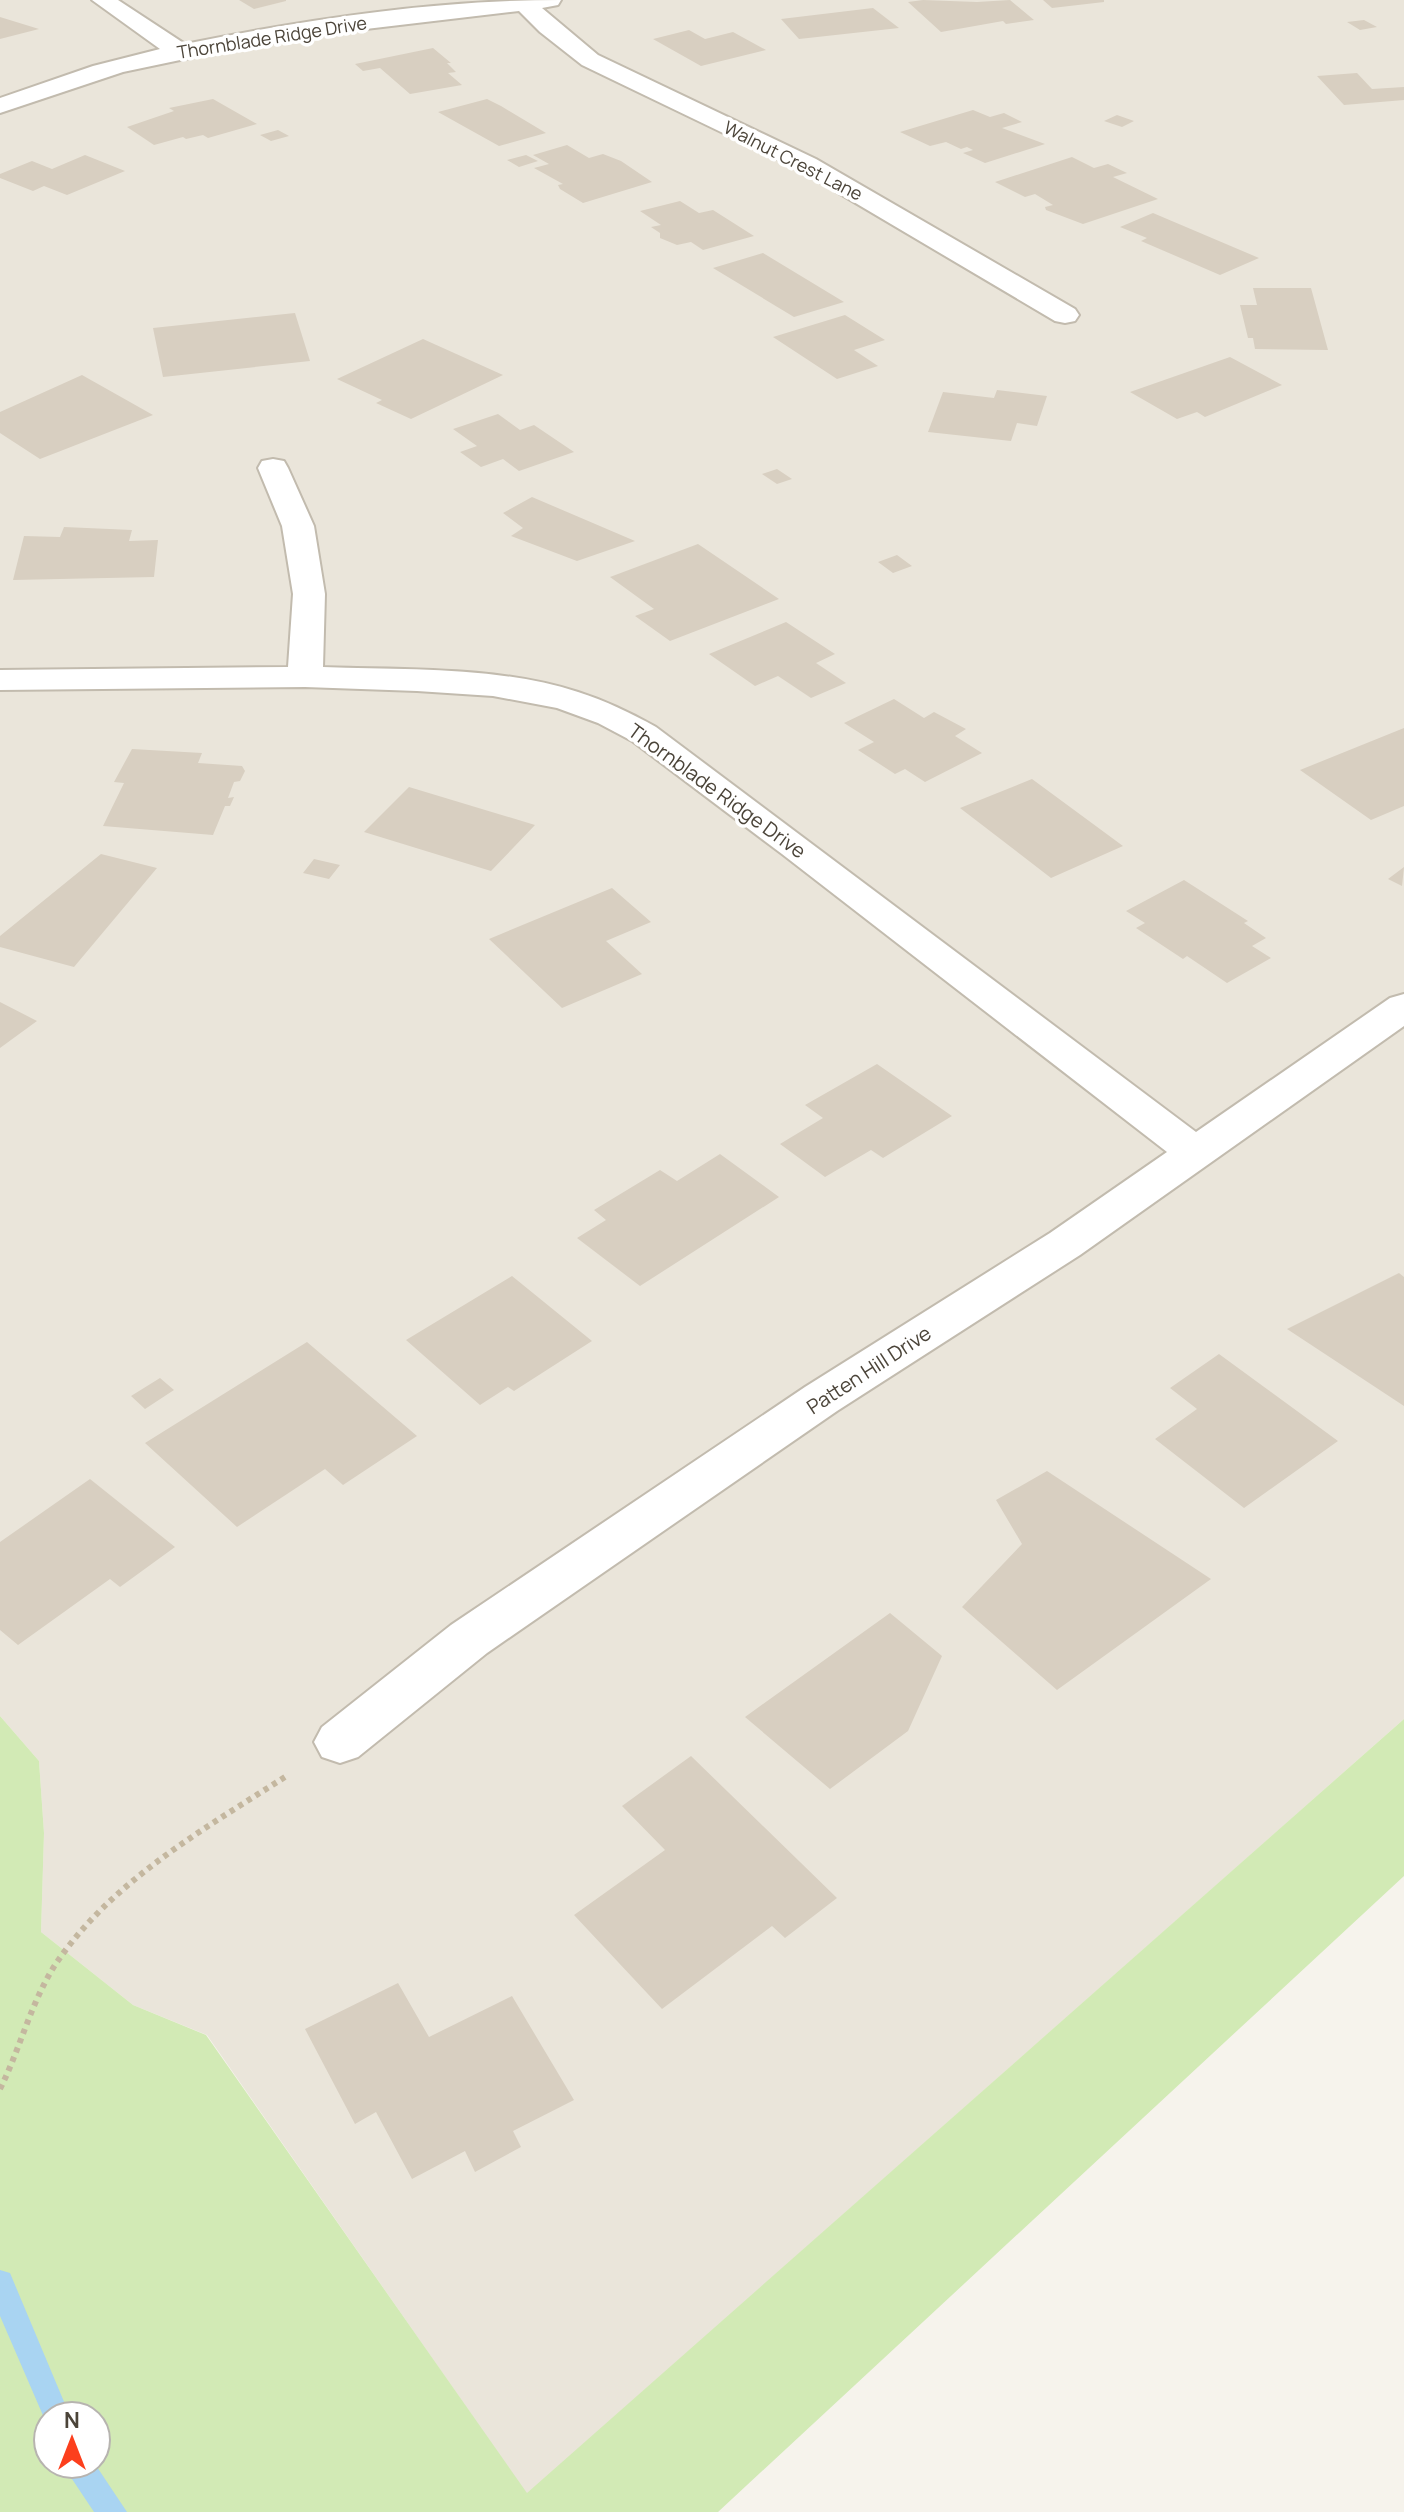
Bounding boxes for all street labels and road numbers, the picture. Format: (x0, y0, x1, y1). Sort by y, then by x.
street label: Thornblade Ridge Drive (175, 10, 369, 64)
street label: Walnut Crest Lane (720, 115, 867, 205)
street label: Thornblade Ridge Drive (623, 717, 812, 864)
street label: Patten Hill Drive (801, 1319, 936, 1420)

